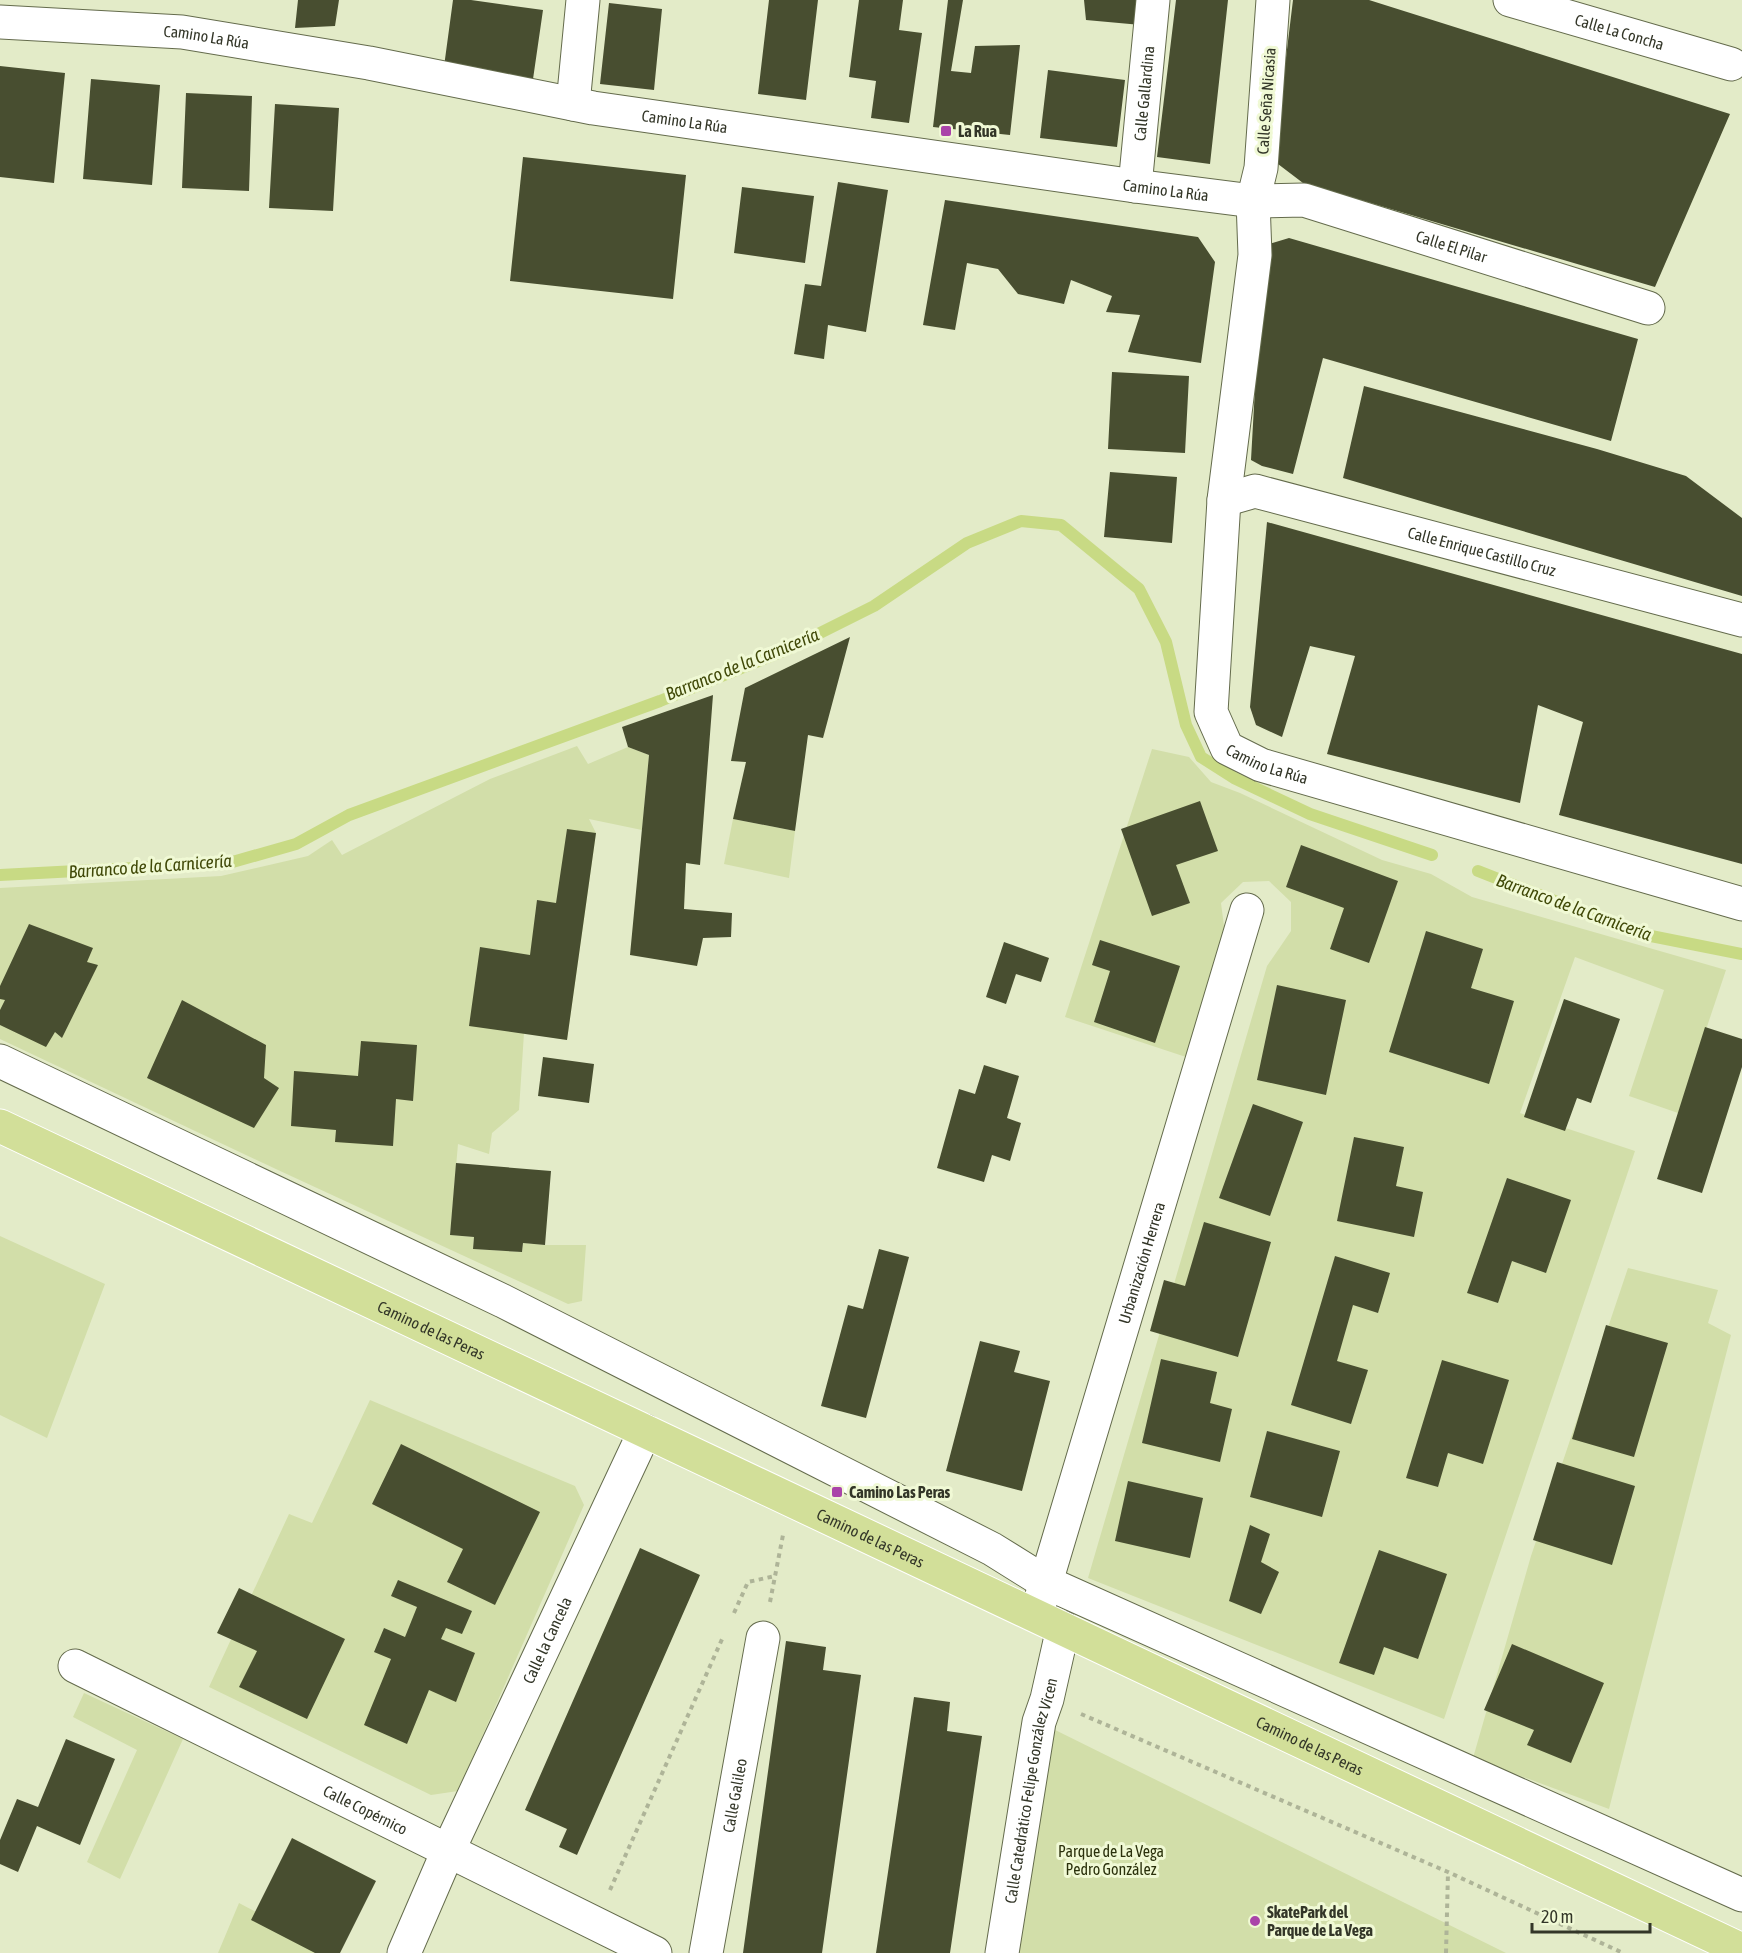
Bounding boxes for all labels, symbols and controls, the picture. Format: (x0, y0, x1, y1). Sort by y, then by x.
street label: Calle La Concha (1573, 10, 1666, 53)
street label: Camino La Rúa (163, 22, 251, 52)
street label: Calle Gallardina (1130, 45, 1158, 142)
street label: Calle Seña Nicasia (1253, 47, 1279, 155)
street label: Camino La Rúa (641, 106, 729, 136)
place label: La Rua (958, 122, 997, 140)
marker: La Rua (939, 124, 953, 138)
street label: Camino La Rúa (1122, 175, 1210, 204)
street label: Calle El Pilar (1414, 227, 1489, 266)
street label: Calle Enrique Castillo Cruz (1406, 523, 1558, 579)
water label: Barranco de la Carnicería (662, 623, 822, 704)
street label: Camino La Rúa (1223, 740, 1310, 787)
water label: Barranco de la Carnicería (68, 850, 233, 882)
water label: Barranco de la Carnicería (1494, 869, 1655, 945)
street label: Urbanización Herrera (1115, 1200, 1168, 1326)
street label: Camino de las Peras (375, 1297, 488, 1363)
place label: Camino Las Peras (849, 1483, 951, 1501)
marker: Camino Las Peras (830, 1485, 844, 1499)
street label: Camino de las Peras (814, 1505, 927, 1571)
street label: Calle la Cancela (519, 1594, 575, 1686)
street label: Calle Catedrático Felipe González Vicen (1001, 1676, 1060, 1905)
street label: Camino de las Peras (1253, 1713, 1367, 1779)
street label: Calle Galileo (719, 1757, 750, 1834)
street label: Calle Copérnico (320, 1781, 410, 1838)
park label: Parque de La Vega Pedro González (1058, 1842, 1164, 1878)
scale bar (1532, 1896, 1650, 1934)
place label: SkatePark del Parque de La Vega (1267, 1903, 1373, 1939)
text: 20 m (1541, 1906, 1573, 1927)
marker: SkatePark del Parque de La Vega (1248, 1914, 1262, 1928)

